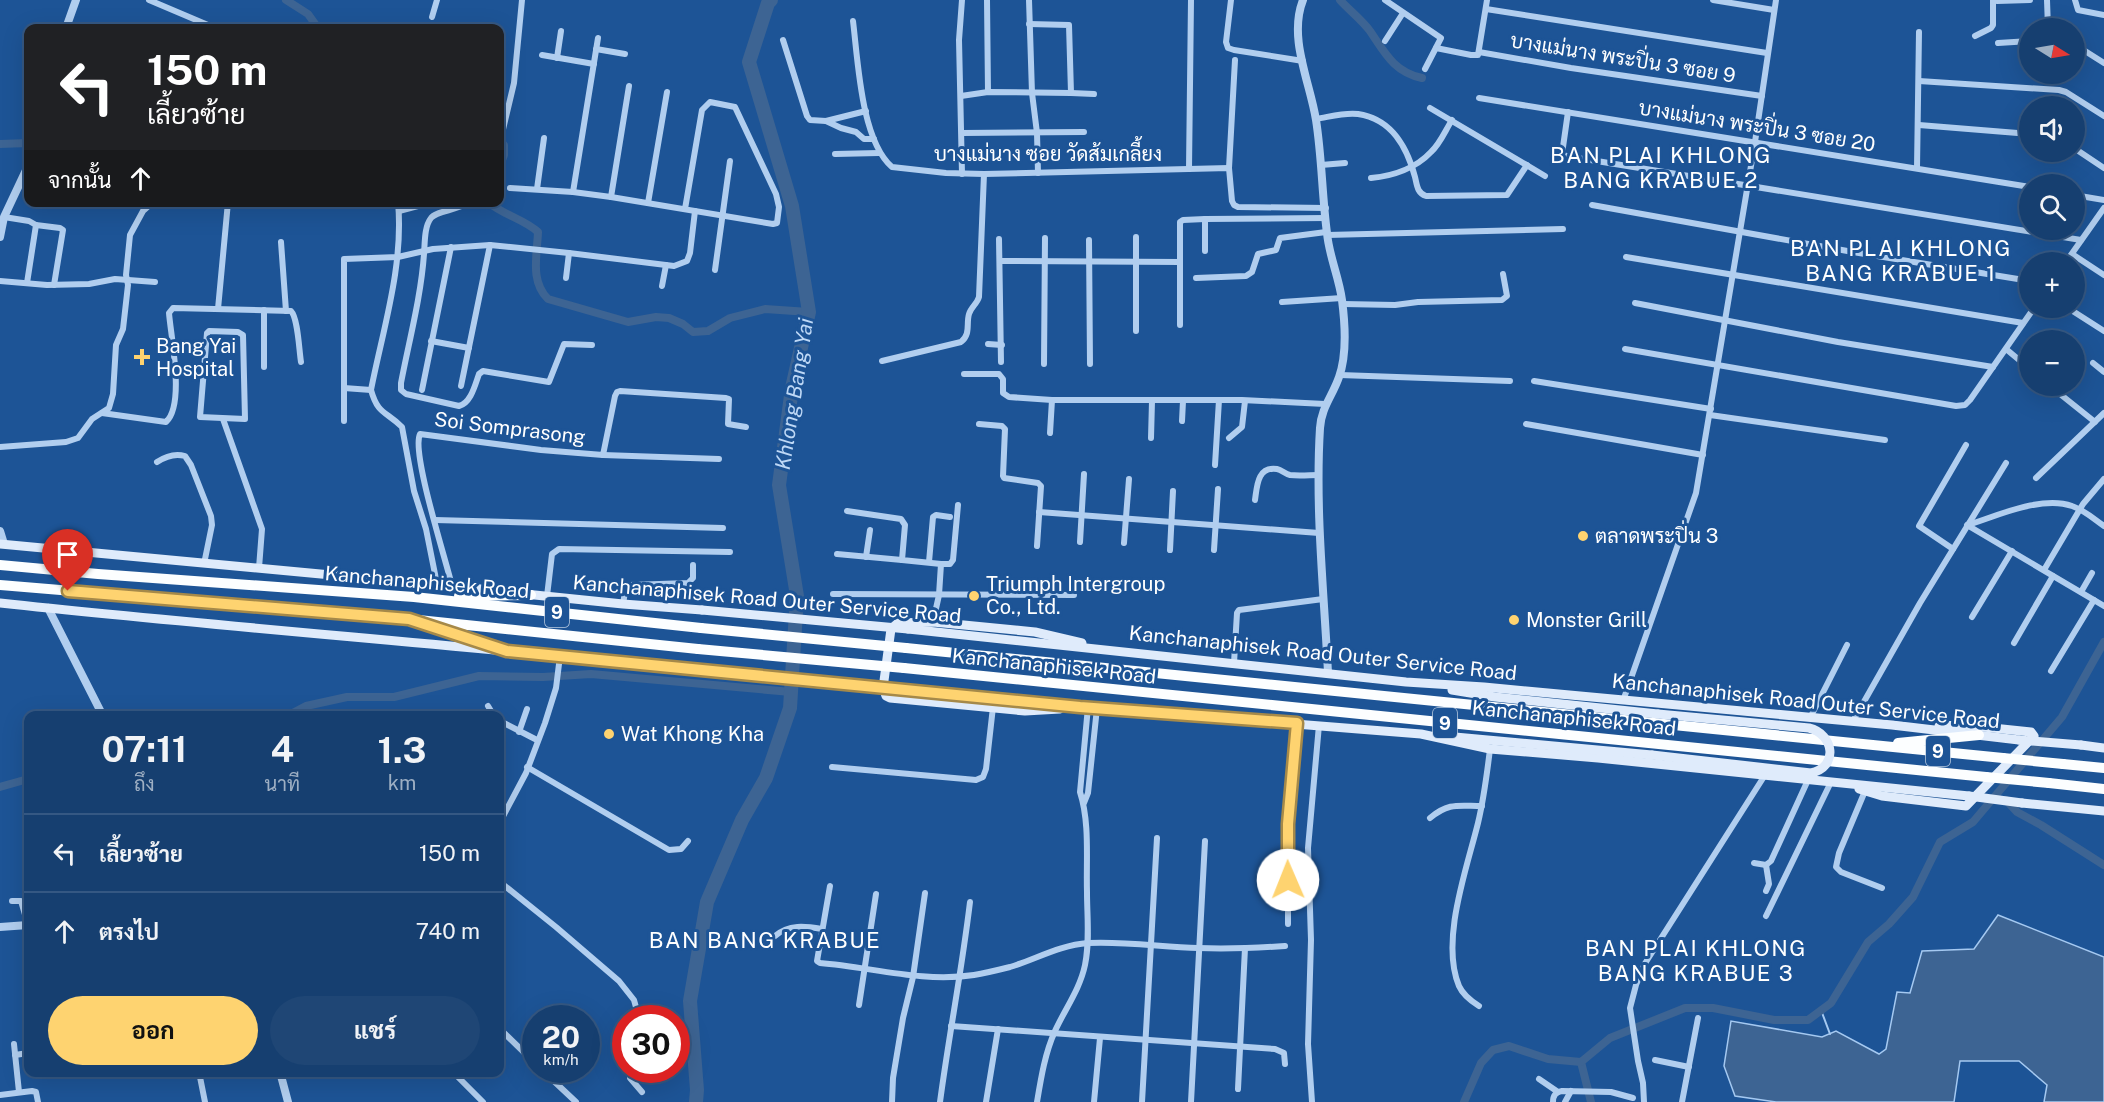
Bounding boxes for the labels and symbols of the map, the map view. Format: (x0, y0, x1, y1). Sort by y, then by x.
north arrow (2019, 18, 2085, 84)
street label: บางแม่นาง พระปิ่น 3 ซอย 9 (1509, 24, 1738, 88)
street label: บางแม่นาง พระปิ่น 3 ซอย 20 (1637, 91, 1878, 157)
street label: บางแม่นาง ซอย วัดส้มเกลี้ยง (934, 136, 1162, 166)
district label: BAN PLAI KHLONG BANG KRABUE 2 (1550, 142, 1772, 193)
district label: BAN PLAI KHLONG BANG KRABUE 1 (1790, 235, 2012, 286)
water label: Khlong Bang Yai (770, 316, 818, 472)
place label: Bang Yai Hospital (156, 334, 236, 381)
marker: Bang Yai Hospital (133, 348, 151, 366)
street label: Soi Somprasong (433, 407, 587, 449)
place label: ตลาดพระปิ่น 3 (1595, 520, 1718, 548)
pin (42, 529, 93, 591)
marker: ตลาดพระปิ่น 3 (1576, 529, 1590, 543)
street label: Kanchanaphisek Road (324, 561, 530, 603)
street label: Kanchanaphisek Road Outer Service Road (572, 570, 962, 628)
place label: Triumph Intergroup Co., Ltd. (986, 572, 1165, 619)
marker: Triumph Intergroup Co., Ltd. (967, 589, 981, 603)
road number: 9 (545, 597, 569, 627)
place label: Monster Grill (1526, 608, 1647, 632)
marker: Monster Grill (1507, 613, 1521, 627)
street label: Kanchanaphisek Road Outer Service Road (1128, 621, 1518, 685)
street label: Kanchanaphisek Road (951, 643, 1157, 689)
street label: Kanchanaphisek Road Outer Service Road (1611, 669, 2001, 733)
street label: Kanchanaphisek Road (1471, 695, 1677, 741)
road number: 9 (1433, 708, 1457, 738)
place label: Wat Khong Kha (621, 722, 764, 746)
marker: Wat Khong Kha (602, 727, 616, 741)
road number: 9 (1926, 736, 1950, 766)
position arrow (1256, 848, 1320, 912)
district label: BAN BANG KRABUE (649, 927, 881, 953)
district label: BAN PLAI KHLONG BANG KRABUE 3 (1585, 935, 1807, 986)
speed limit sign: 30 (612, 1005, 690, 1083)

